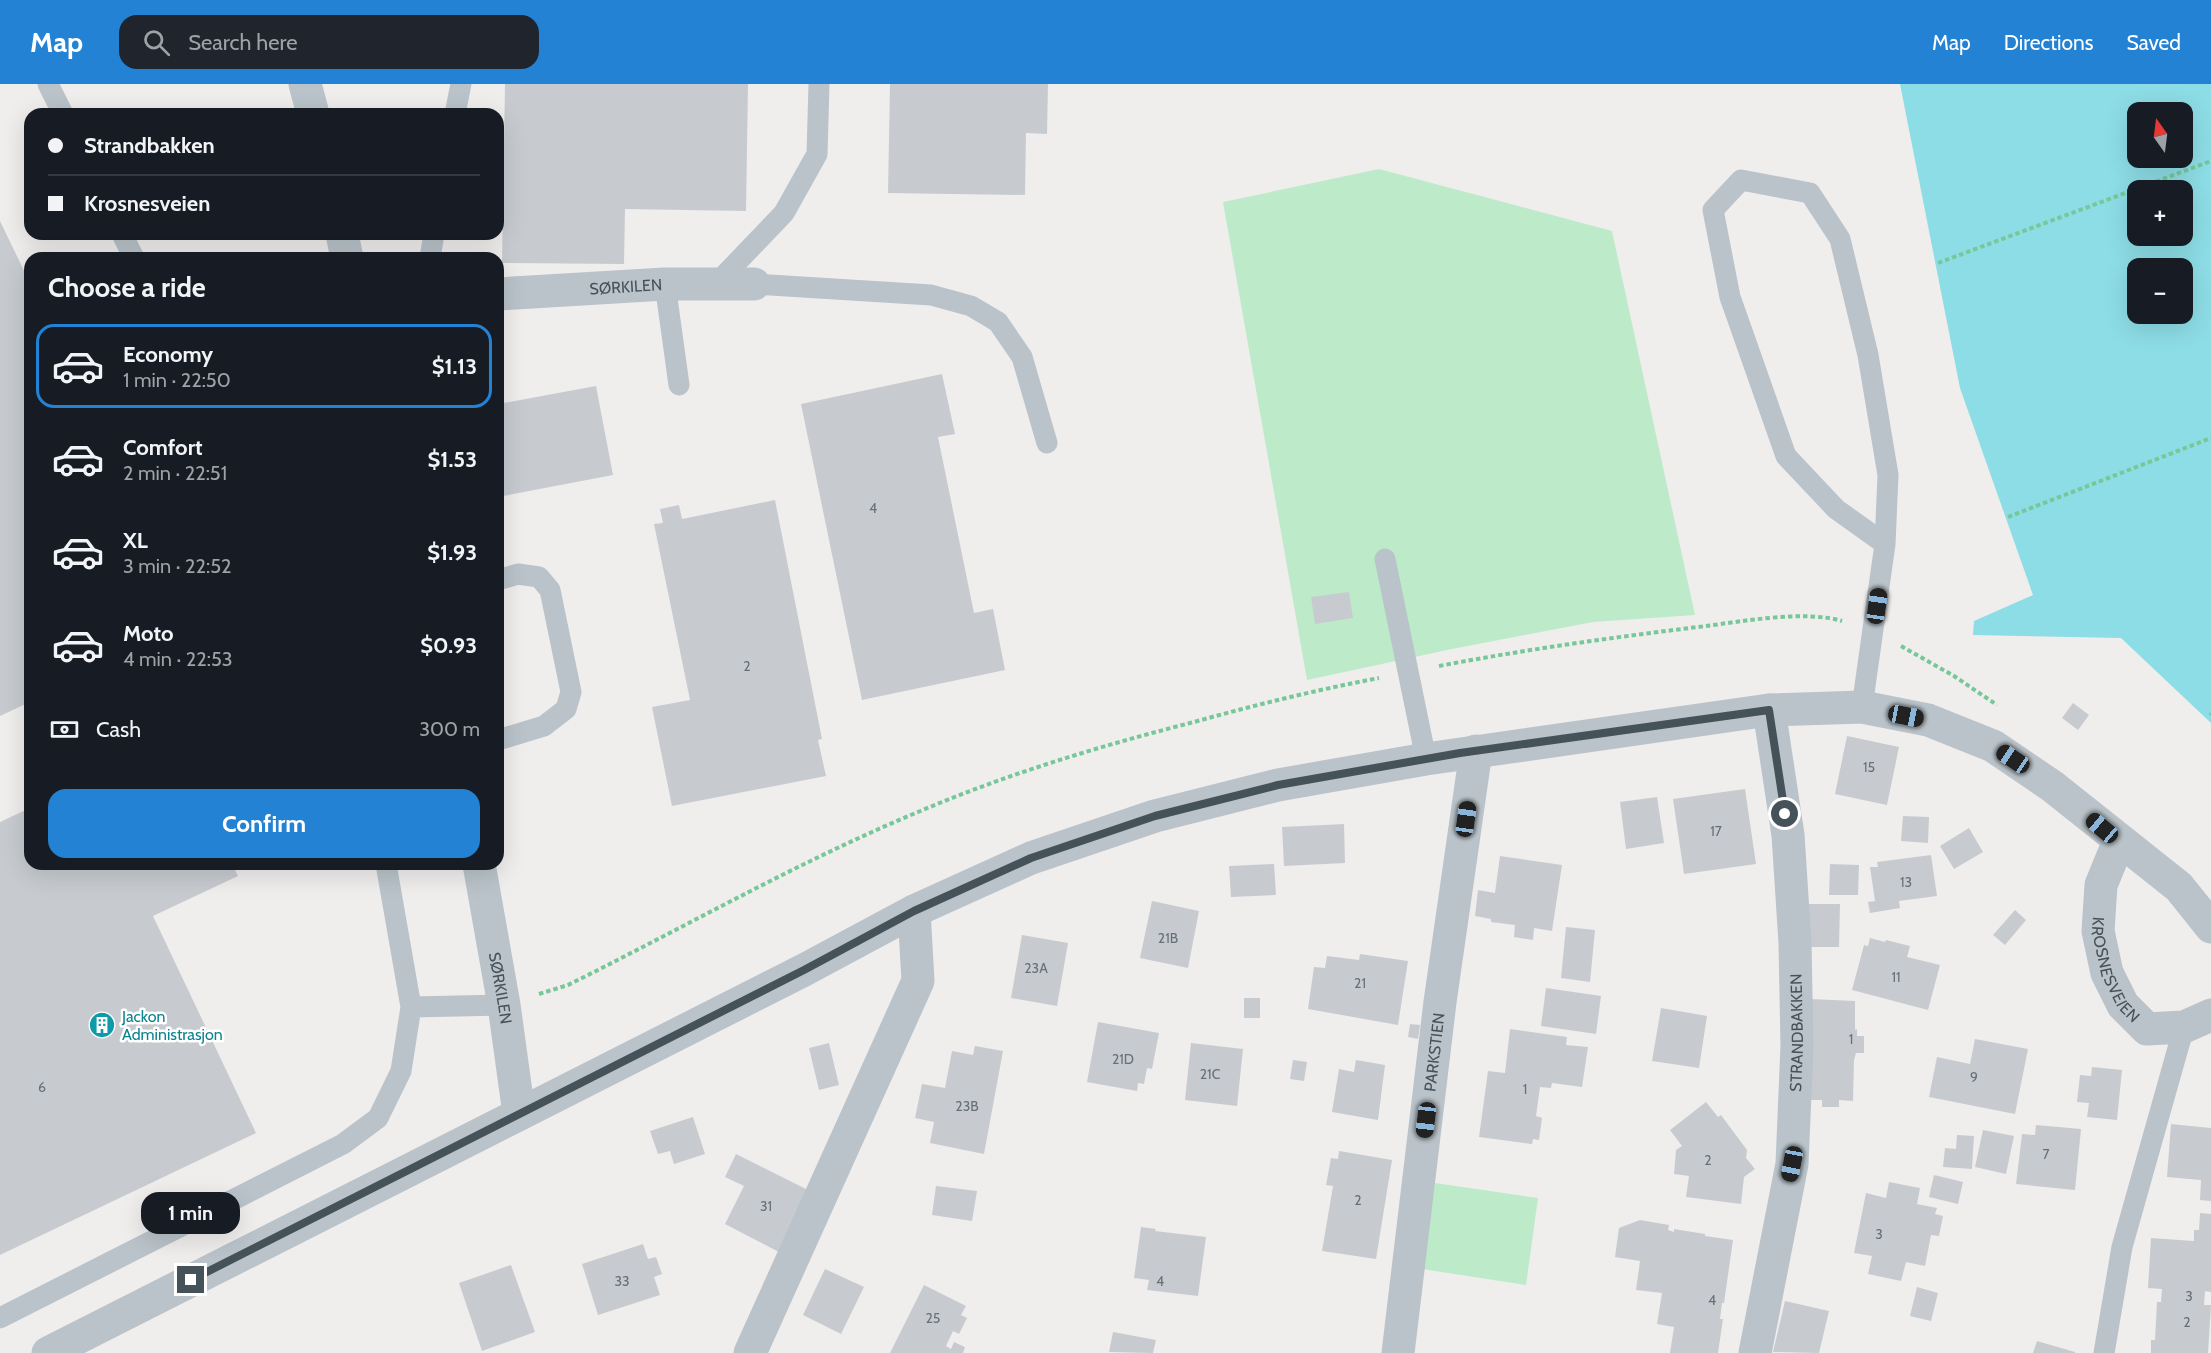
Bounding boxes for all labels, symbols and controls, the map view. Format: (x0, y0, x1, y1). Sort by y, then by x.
search box (119, 15, 539, 69)
text: Map (30, 25, 83, 59)
icon: search (140, 26, 173, 59)
text: Search here (188, 29, 297, 56)
text: Map (1932, 30, 1971, 55)
text: Directions (2004, 30, 2093, 55)
text: Saved (2126, 30, 2181, 55)
north arrow (2127, 102, 2193, 168)
map controls (2127, 102, 2193, 324)
text: Strandbakken (84, 132, 215, 159)
button: + (2127, 180, 2193, 246)
text: Krosnesveien (84, 190, 210, 217)
button: − (2127, 258, 2193, 324)
text: Choose a ride (48, 271, 206, 304)
street label: SØRKILEN (589, 275, 663, 299)
icon: car (51, 339, 105, 393)
text: Economy (123, 341, 213, 368)
text: $1.13 (432, 353, 477, 380)
text: 1 min · 22:50 (123, 368, 231, 392)
icon: car (51, 432, 105, 486)
text: Comfort (123, 434, 202, 461)
text: $1.53 (428, 446, 477, 473)
text: 2 min · 22:51 (123, 461, 227, 485)
house number: 4 (869, 499, 877, 517)
icon: car (51, 525, 105, 579)
text: XL (123, 527, 148, 554)
text: $1.93 (427, 539, 477, 566)
text: 3 min · 22:52 (123, 554, 231, 578)
car (1866, 587, 1888, 625)
icon: car (51, 618, 105, 672)
text: Moto (123, 620, 174, 647)
text: $0.93 (420, 632, 477, 659)
text: 4 min · 22:53 (123, 647, 233, 671)
house number: 2 (743, 657, 751, 675)
car (1887, 704, 1925, 728)
icon: cash (48, 713, 81, 746)
text: Cash (96, 716, 141, 743)
text: 300 m (419, 717, 480, 741)
car (1993, 741, 2033, 777)
house number: 15 (1863, 758, 1875, 776)
button: Confirm (48, 789, 480, 858)
car (1455, 800, 1477, 838)
route start (1771, 800, 1798, 827)
car (2082, 810, 2122, 846)
house number: 17 (1710, 822, 1722, 840)
house number: 13 (1900, 873, 1912, 891)
street label: KROSNESVEIEN (2088, 916, 2144, 1026)
house number: 21B (1158, 929, 1178, 947)
street label: SØRKILEN (485, 951, 516, 1025)
house number: 23A (1024, 959, 1048, 977)
house number: 11 (1891, 968, 1901, 986)
house number: 21 (1354, 974, 1366, 992)
street label: STRANDBAKKEN (1786, 974, 1807, 1092)
place label: Jackon Administrasjon (121, 1007, 223, 1044)
building icon: Jackon Administrasjon (87, 1010, 117, 1040)
street label: PARKSTIEN (1420, 1012, 1449, 1093)
house number: 1 (1849, 1030, 1853, 1048)
house number: 21D (1112, 1050, 1134, 1068)
house number: 21C (1200, 1065, 1221, 1083)
house number: 9 (1970, 1068, 1978, 1086)
house number: 6 (38, 1078, 46, 1096)
house number: 1 (1523, 1080, 1527, 1098)
house number: 23B (955, 1097, 979, 1115)
car (1415, 1101, 1437, 1139)
car (1780, 1145, 1804, 1183)
house number: 7 (2042, 1145, 2050, 1163)
house number: 2 (1704, 1151, 1712, 1169)
house number: 2 (1354, 1191, 1362, 1209)
callout: 1 min (142, 1193, 240, 1235)
house number: 31 (760, 1197, 772, 1215)
text: 1 min (168, 1201, 213, 1225)
house number: 3 (1875, 1225, 1883, 1243)
route end (177, 1266, 204, 1293)
house number: 33 (614, 1272, 630, 1290)
house number: 4 (1156, 1272, 1164, 1290)
house number: 3 (2185, 1287, 2193, 1305)
house number: 4 (1708, 1291, 1716, 1309)
house number: 25 (926, 1309, 940, 1327)
house number: 2 (2183, 1313, 2191, 1331)

